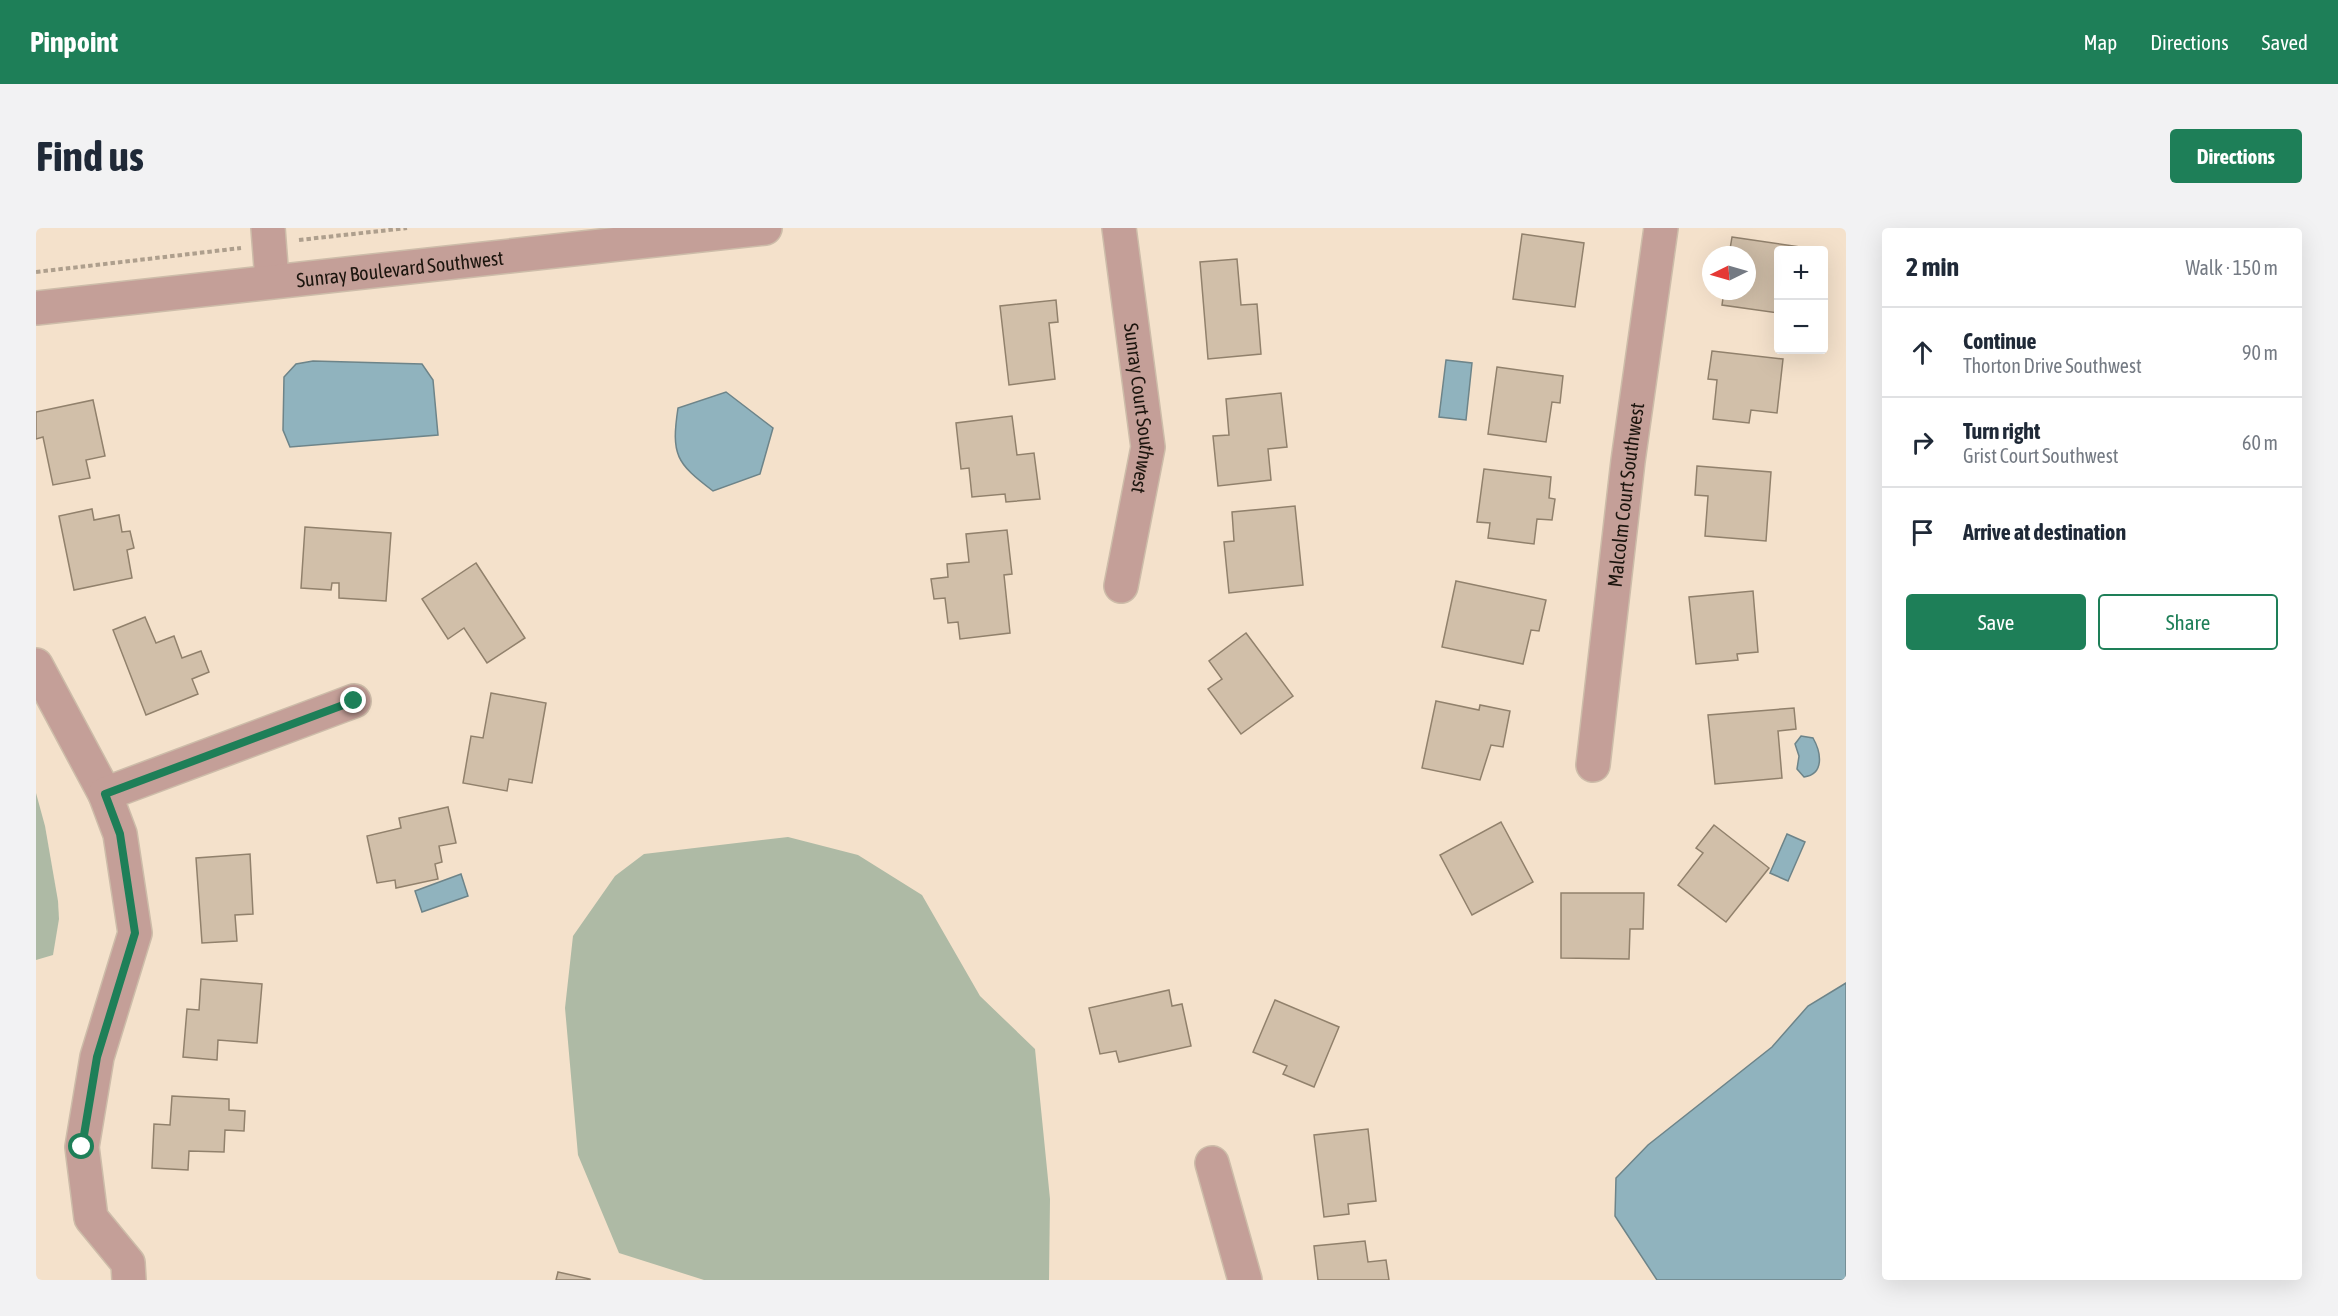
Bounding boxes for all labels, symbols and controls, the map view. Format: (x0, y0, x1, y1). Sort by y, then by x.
text: Pinpoint (30, 26, 118, 58)
text: Map (2083, 30, 2117, 54)
text: Directions (2150, 30, 2229, 54)
text: Saved (2262, 30, 2308, 54)
button: Directions (2170, 129, 2302, 183)
text: Find us (36, 132, 144, 180)
street label: Sunray Boulevard Southwest (295, 245, 505, 291)
north arrow (1702, 246, 1756, 300)
map controls (1774, 246, 1828, 354)
button: + (1774, 246, 1828, 300)
text: 2 min (1906, 252, 1959, 282)
text: Walk · 150 m (2186, 256, 2278, 279)
button: − (1774, 300, 1828, 354)
street label: Sunray Court Southwest (1120, 321, 1160, 496)
text: Continue (1963, 328, 2037, 354)
icon: ahead (1906, 336, 1939, 369)
text: 90 m (2242, 341, 2278, 364)
text: Thorton Drive Southwest (1963, 354, 2142, 377)
street label: Malcolm Court Southwest (1602, 401, 1648, 589)
text: Turn right (1963, 418, 2040, 444)
icon: right (1906, 426, 1939, 459)
text: 60 m (2242, 431, 2278, 454)
text: Grist Court Southwest (1963, 444, 2118, 467)
icon: arrive (1906, 516, 1939, 549)
text: Arrive at destination (1963, 519, 2126, 545)
button: Save (1906, 594, 2086, 650)
button: Share (2098, 594, 2278, 650)
route end (340, 687, 366, 713)
route start (68, 1133, 94, 1159)

